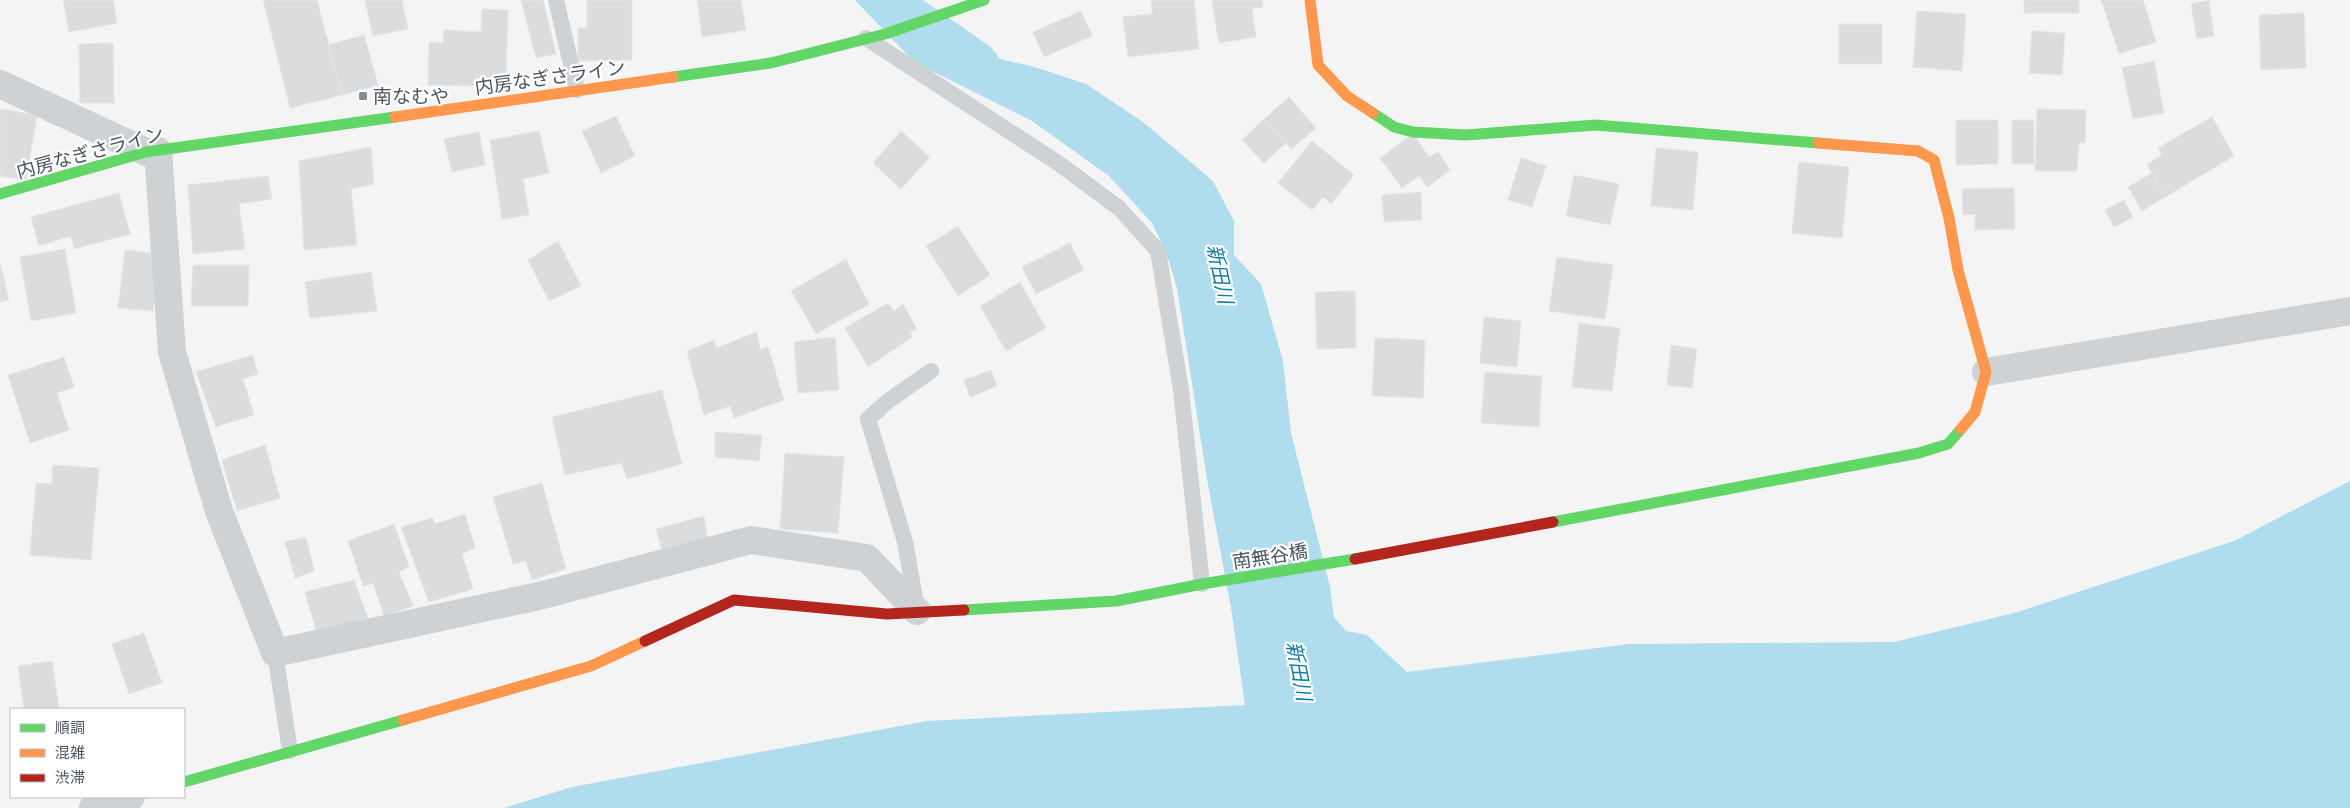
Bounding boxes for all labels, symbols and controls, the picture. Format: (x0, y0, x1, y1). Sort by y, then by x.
street label: 内房なぎさライン (473, 55, 627, 99)
place label: 南なむや (373, 84, 449, 108)
marker: 南なむや (357, 90, 369, 102)
street label: 内房なぎさライン (13, 121, 167, 183)
water label: 新田川 (1202, 242, 1239, 308)
street label: 南無谷橋 (1231, 538, 1309, 574)
water label: 新田川 (1281, 639, 1318, 705)
legend (10, 708, 185, 798)
text: 順調 (55, 718, 85, 737)
text: 混雑 (55, 743, 85, 762)
text: 渋滞 (55, 768, 85, 787)

